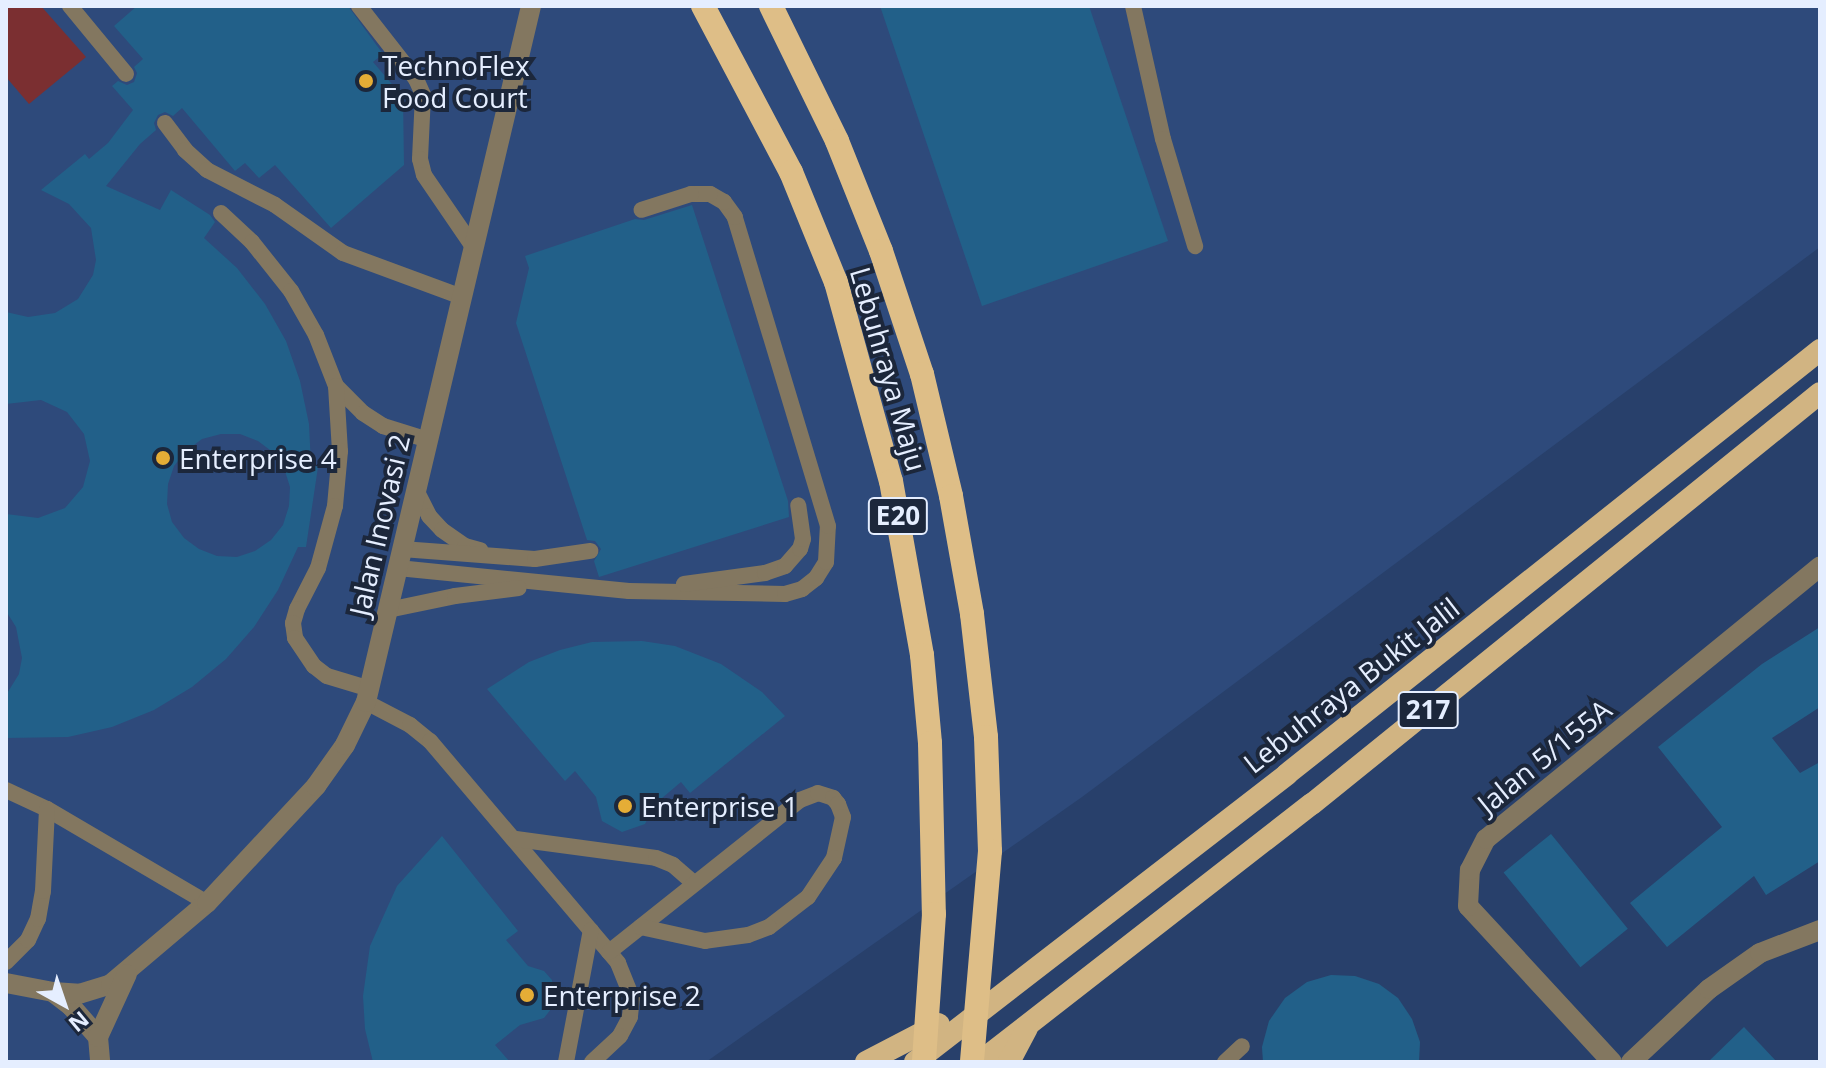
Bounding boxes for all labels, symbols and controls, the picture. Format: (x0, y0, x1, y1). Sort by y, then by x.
place label: TechnoFlex Food Court (382, 48, 530, 114)
marker: TechnoFlex Food Court (357, 72, 375, 90)
street label: Lebuhraya Maju (844, 263, 934, 475)
street label: Jalan Inovasi 2 (342, 431, 416, 619)
place label: Enterprise 4 (179, 441, 337, 475)
marker: Enterprise 4 (154, 449, 172, 467)
road number: E20 (866, 494, 930, 538)
street label: Lebuhraya Bukit Jalil (1237, 590, 1465, 780)
road number: 217 (1396, 688, 1460, 732)
street label: Jalan 5/155A (1470, 692, 1618, 820)
place label: Enterprise 1 (641, 789, 799, 823)
marker: Enterprise 1 (616, 797, 634, 815)
north arrow (24, 964, 104, 1044)
place label: Enterprise 2 (543, 978, 701, 1012)
marker: Enterprise 2 (518, 986, 536, 1004)
text: N (63, 1005, 96, 1040)

